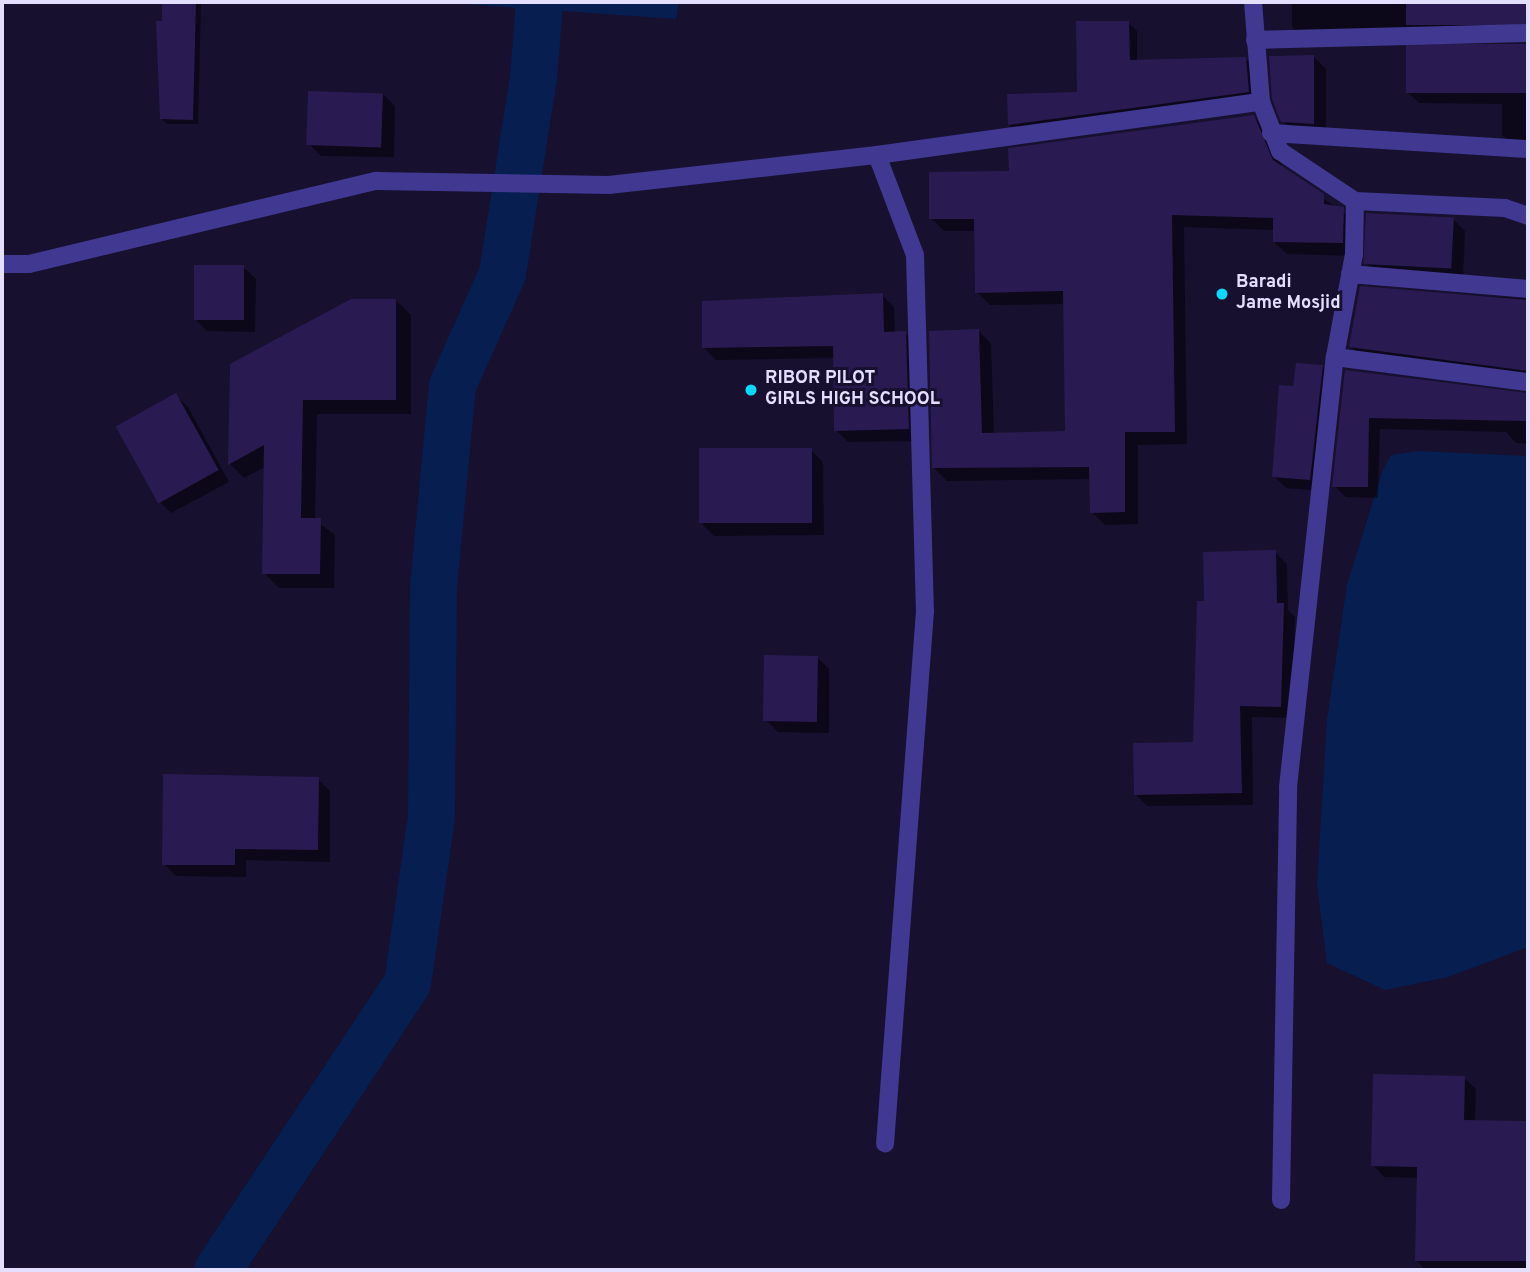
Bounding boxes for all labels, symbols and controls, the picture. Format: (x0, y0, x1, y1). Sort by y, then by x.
place label: Baradi Jame Mosjid (1236, 273, 1341, 316)
marker: Baradi Jame Mosjid (1214, 286, 1230, 302)
place label: RIBOR PILOT GIRLS HIGH SCHOOL (765, 369, 940, 412)
marker: RIBOR PILOT GIRLS HIGH SCHOOL (743, 382, 759, 398)

